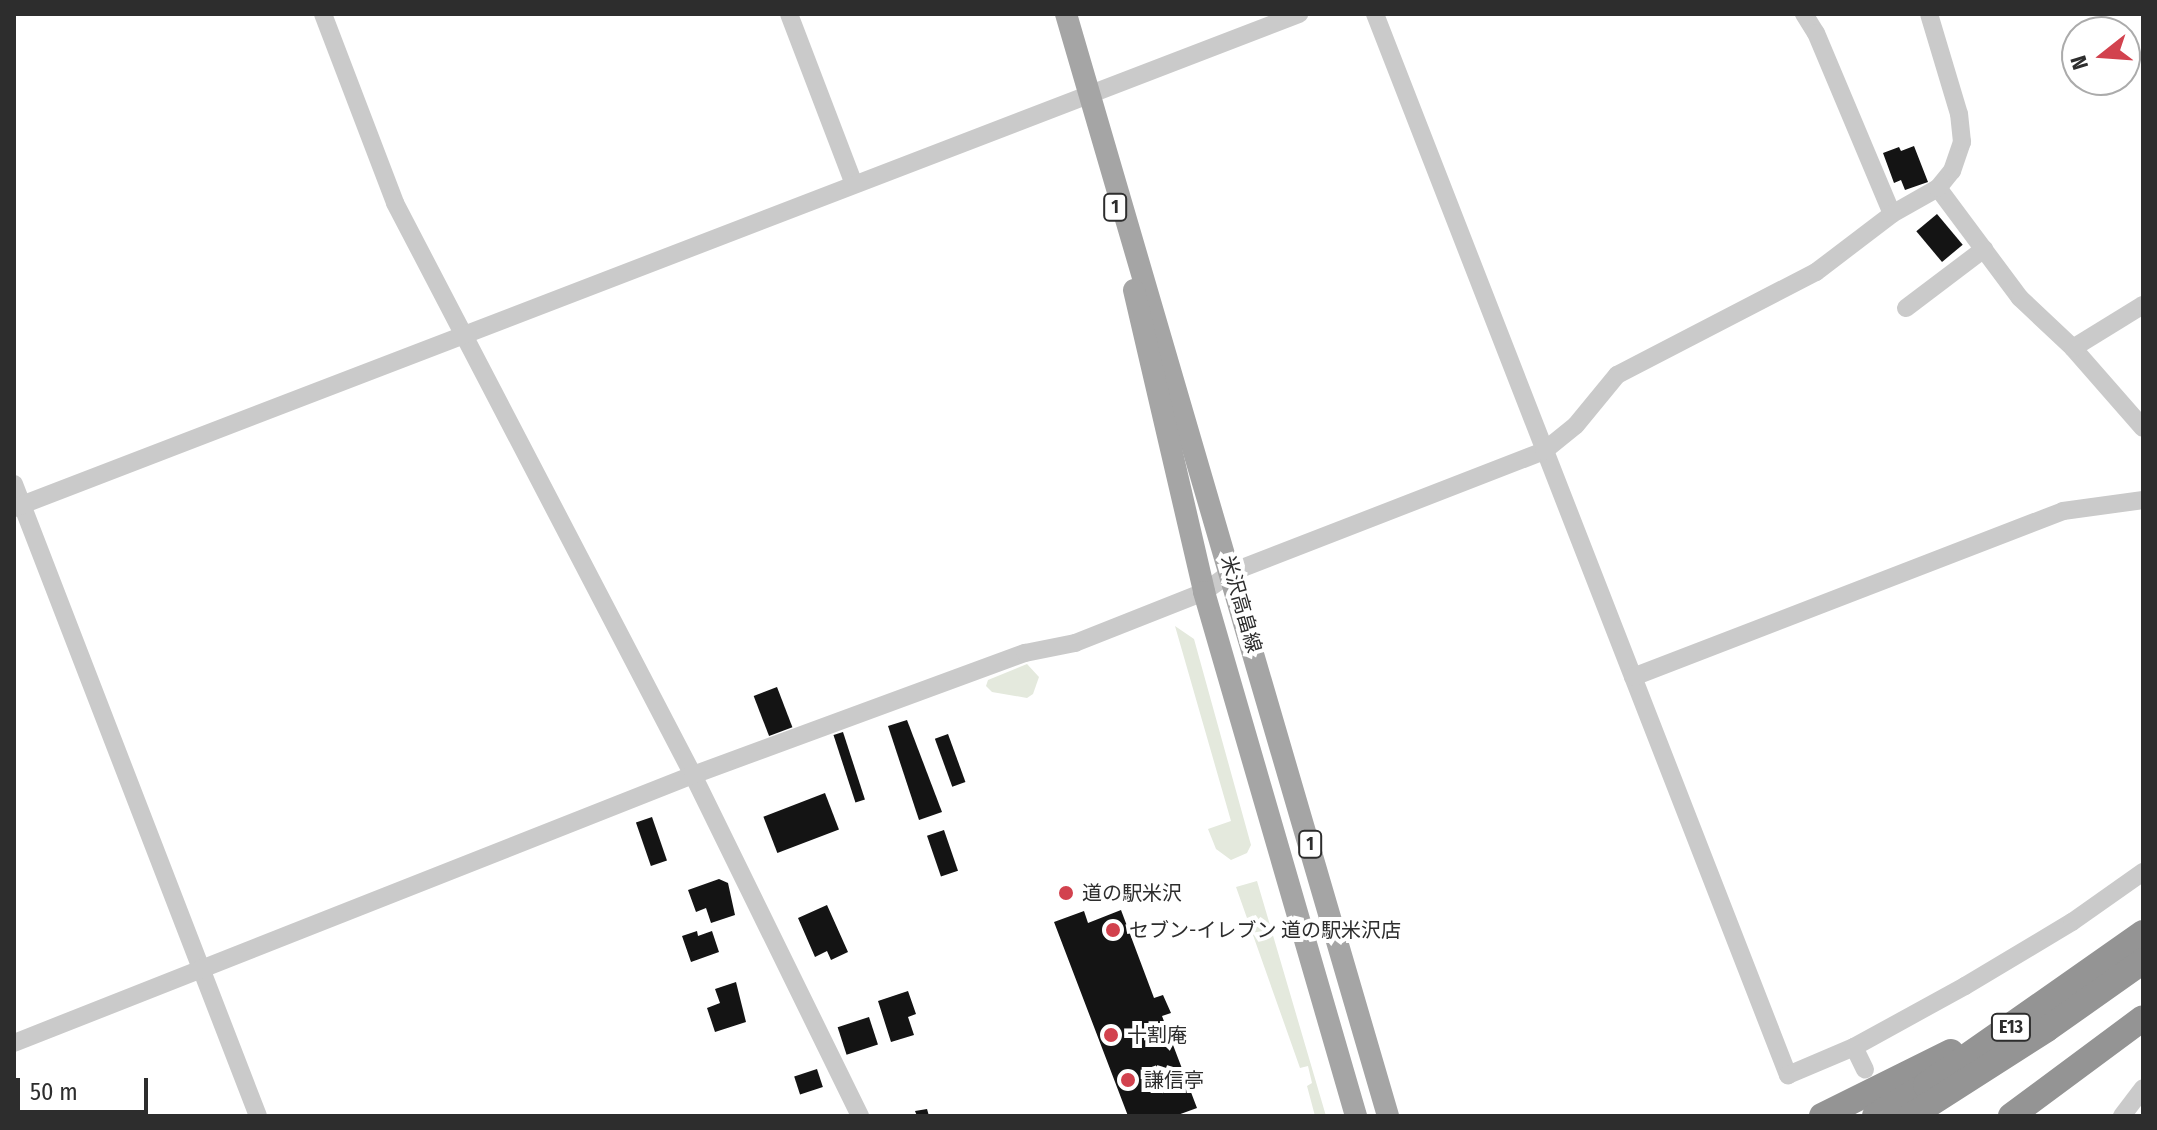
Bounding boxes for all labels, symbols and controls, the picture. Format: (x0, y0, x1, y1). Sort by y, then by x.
north arrow (2061, 16, 2141, 96)
text: N (2065, 52, 2094, 73)
road number: 1 (1103, 193, 1127, 221)
street label: 米沢高畠線 (1216, 553, 1266, 655)
road number: 1 (1298, 830, 1322, 858)
place label: 道の駅米沢 (1082, 881, 1182, 905)
marker: 道の駅米沢 (1057, 884, 1075, 902)
place label: セブン-イレブン 道の駅米沢店 (1129, 918, 1401, 942)
marker: セブン-イレブン 道の駅米沢店 (1104, 921, 1122, 939)
road number: E13 (1989, 1013, 2033, 1041)
place label: 十割庵 (1127, 1023, 1187, 1047)
marker: 十割庵 (1102, 1026, 1120, 1044)
scale bar (20, 1062, 152, 1112)
place label: 謙信亭 (1144, 1068, 1204, 1092)
marker: 謙信亭 (1119, 1071, 1137, 1089)
text: 50 m (30, 1078, 78, 1106)

